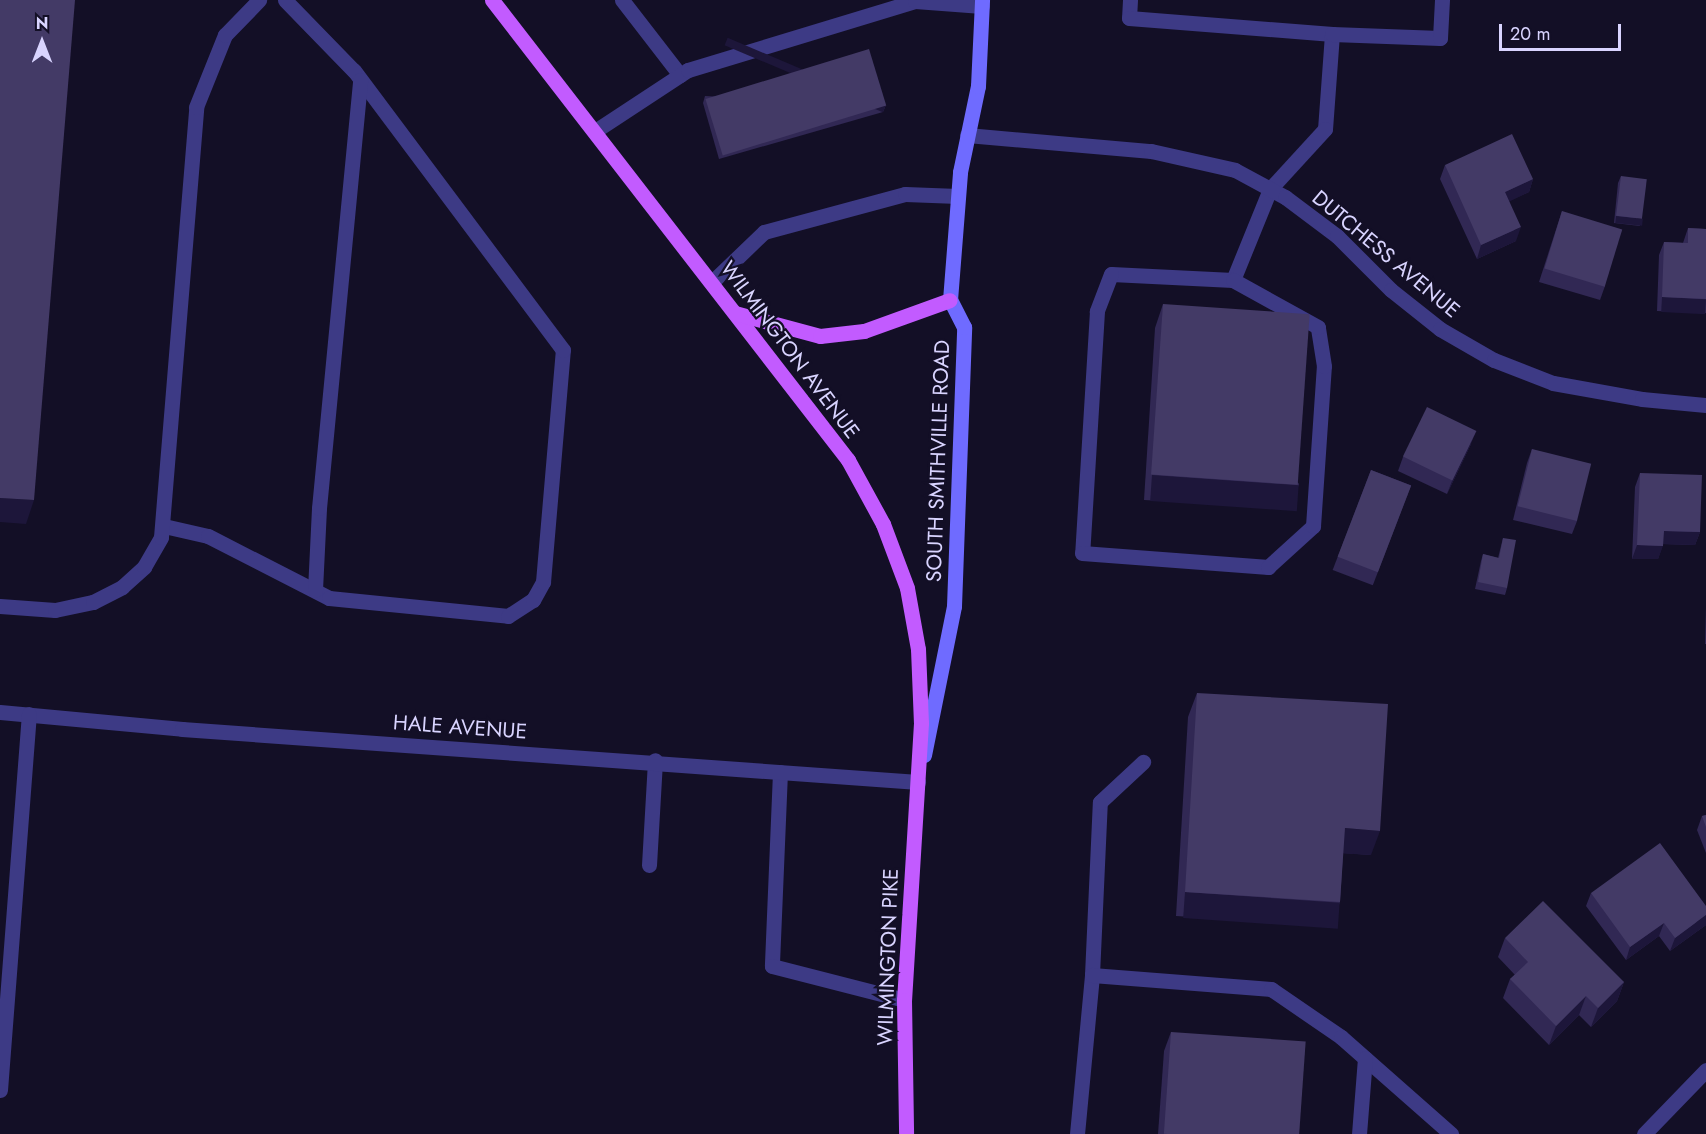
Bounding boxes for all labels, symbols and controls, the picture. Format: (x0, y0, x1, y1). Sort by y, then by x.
north arrow (12, 12, 72, 72)
text: N (36, 12, 48, 35)
scale bar (1502, 12, 1624, 50)
text: 20 m (1510, 21, 1550, 47)
street label: DUTCHESS AVENUE (1307, 185, 1465, 323)
street label: WILMINGTON AVENUE (715, 256, 865, 444)
street label: SOUTH SMITHVILLE ROAD (921, 339, 955, 583)
street label: HALE AVENUE (392, 710, 528, 744)
street label: WILMINGTON PIKE (872, 868, 904, 1046)

